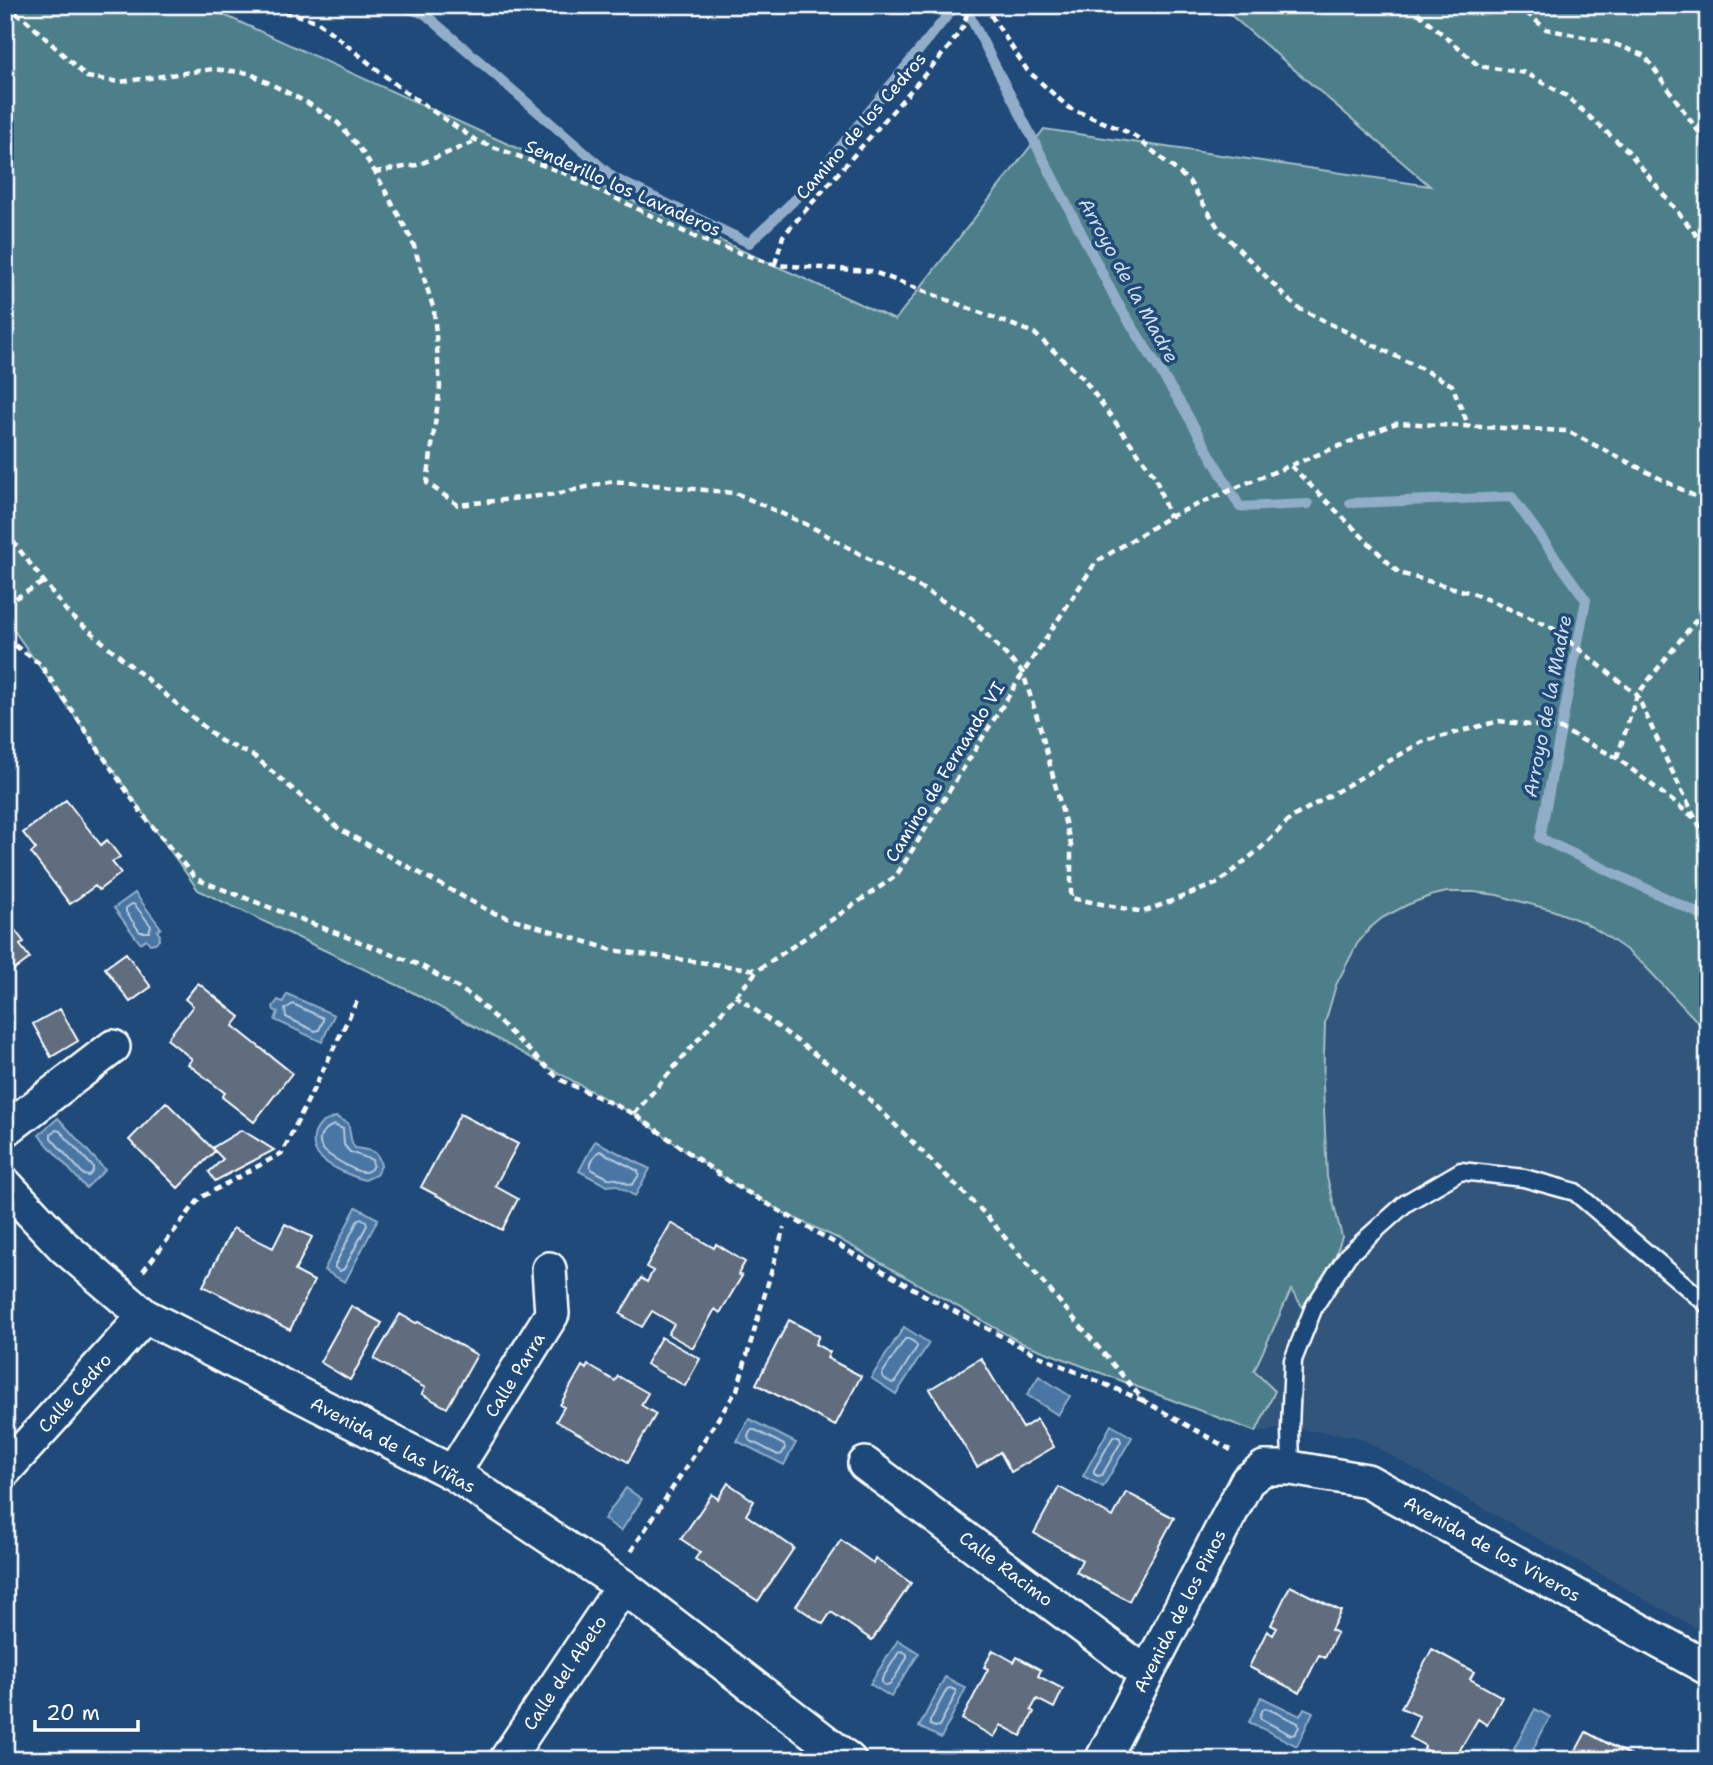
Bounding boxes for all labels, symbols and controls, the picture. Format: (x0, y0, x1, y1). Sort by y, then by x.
street label: Camino de los Cedros (790, 47, 932, 205)
street label: Senderillo los Lavaderos (521, 134, 725, 242)
water label: Arroyo de la Madre (1073, 193, 1184, 367)
water label: Arroyo de la Madre (1518, 613, 1577, 799)
street label: Camino de Fernando VI (880, 677, 1010, 867)
street label: Calle Parra (479, 1328, 551, 1422)
street label: Calle Cedro (33, 1348, 117, 1438)
street label: Avenida de las Viñas (306, 1391, 480, 1499)
street label: Avenida de los Viveros (1399, 1490, 1585, 1608)
street label: Avenida de los Pinos (1128, 1525, 1232, 1697)
street label: Calle Racimo (954, 1526, 1058, 1612)
street label: Calle del Abeto (518, 1611, 612, 1735)
scale bar (35, 1688, 138, 1732)
text: 20 m (46, 1699, 100, 1727)

